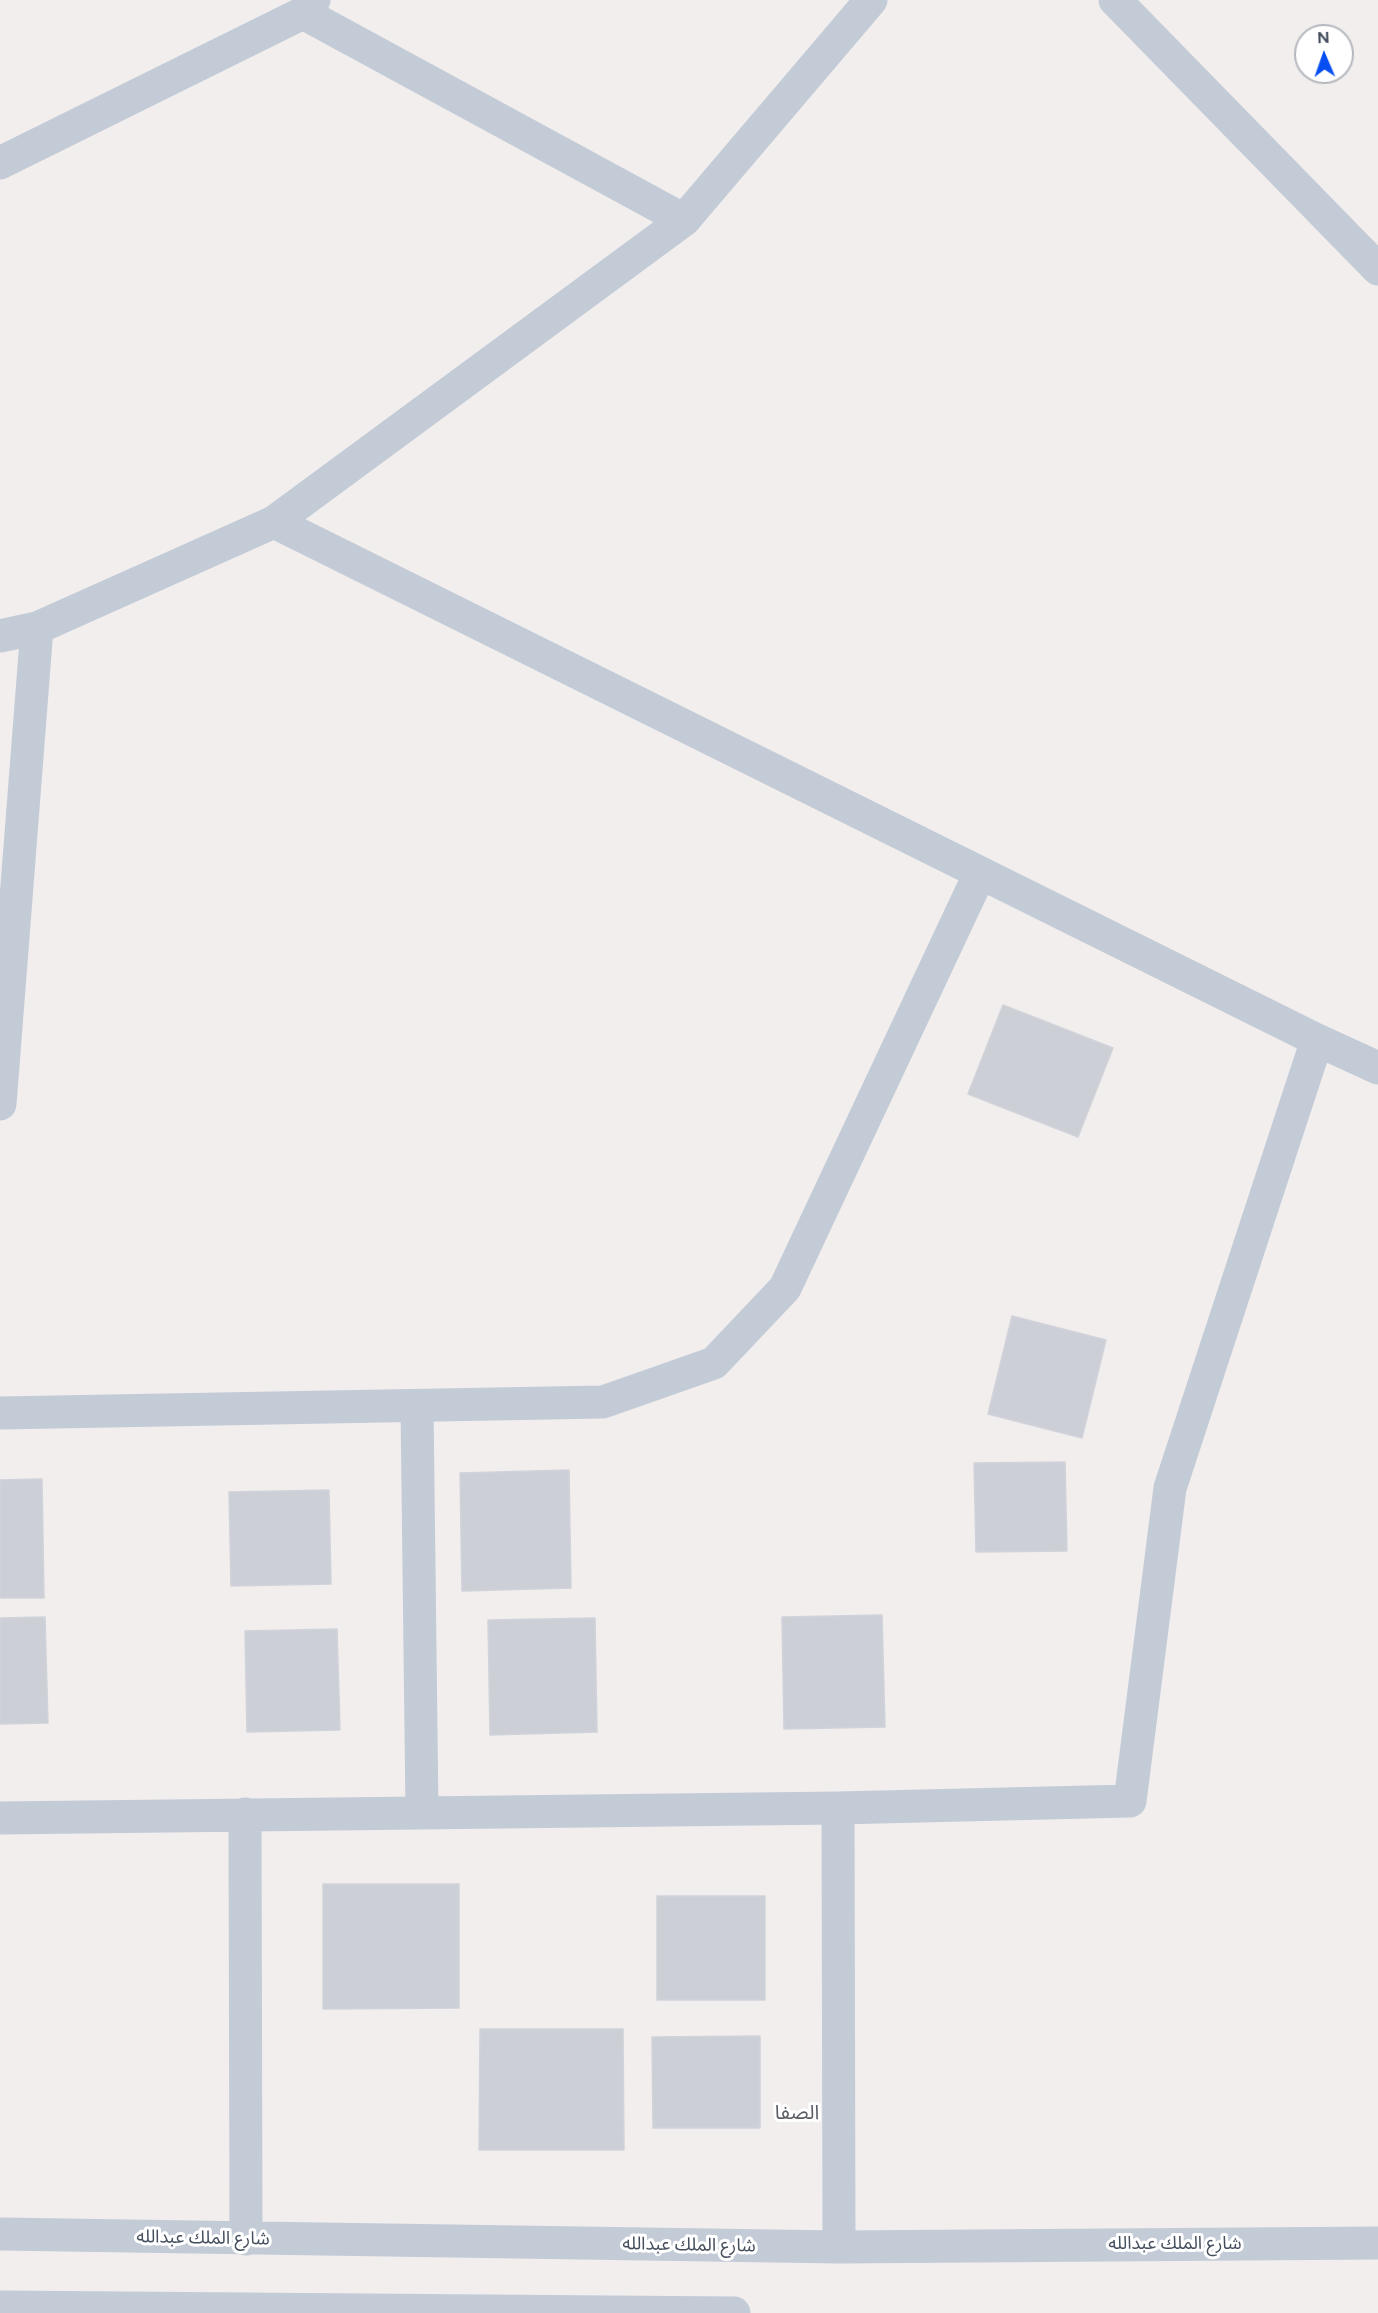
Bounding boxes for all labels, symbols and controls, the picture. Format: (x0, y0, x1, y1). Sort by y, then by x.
north arrow (1294, 24, 1354, 84)
text: N (1317, 28, 1330, 47)
district label: الصفا (775, 2101, 819, 2125)
street label: شارع الملك عبدالله (136, 2226, 270, 2250)
street label: شارع الملك عبدالله (622, 2233, 756, 2257)
street label: شارع الملك عبدالله (1108, 2233, 1242, 2255)

